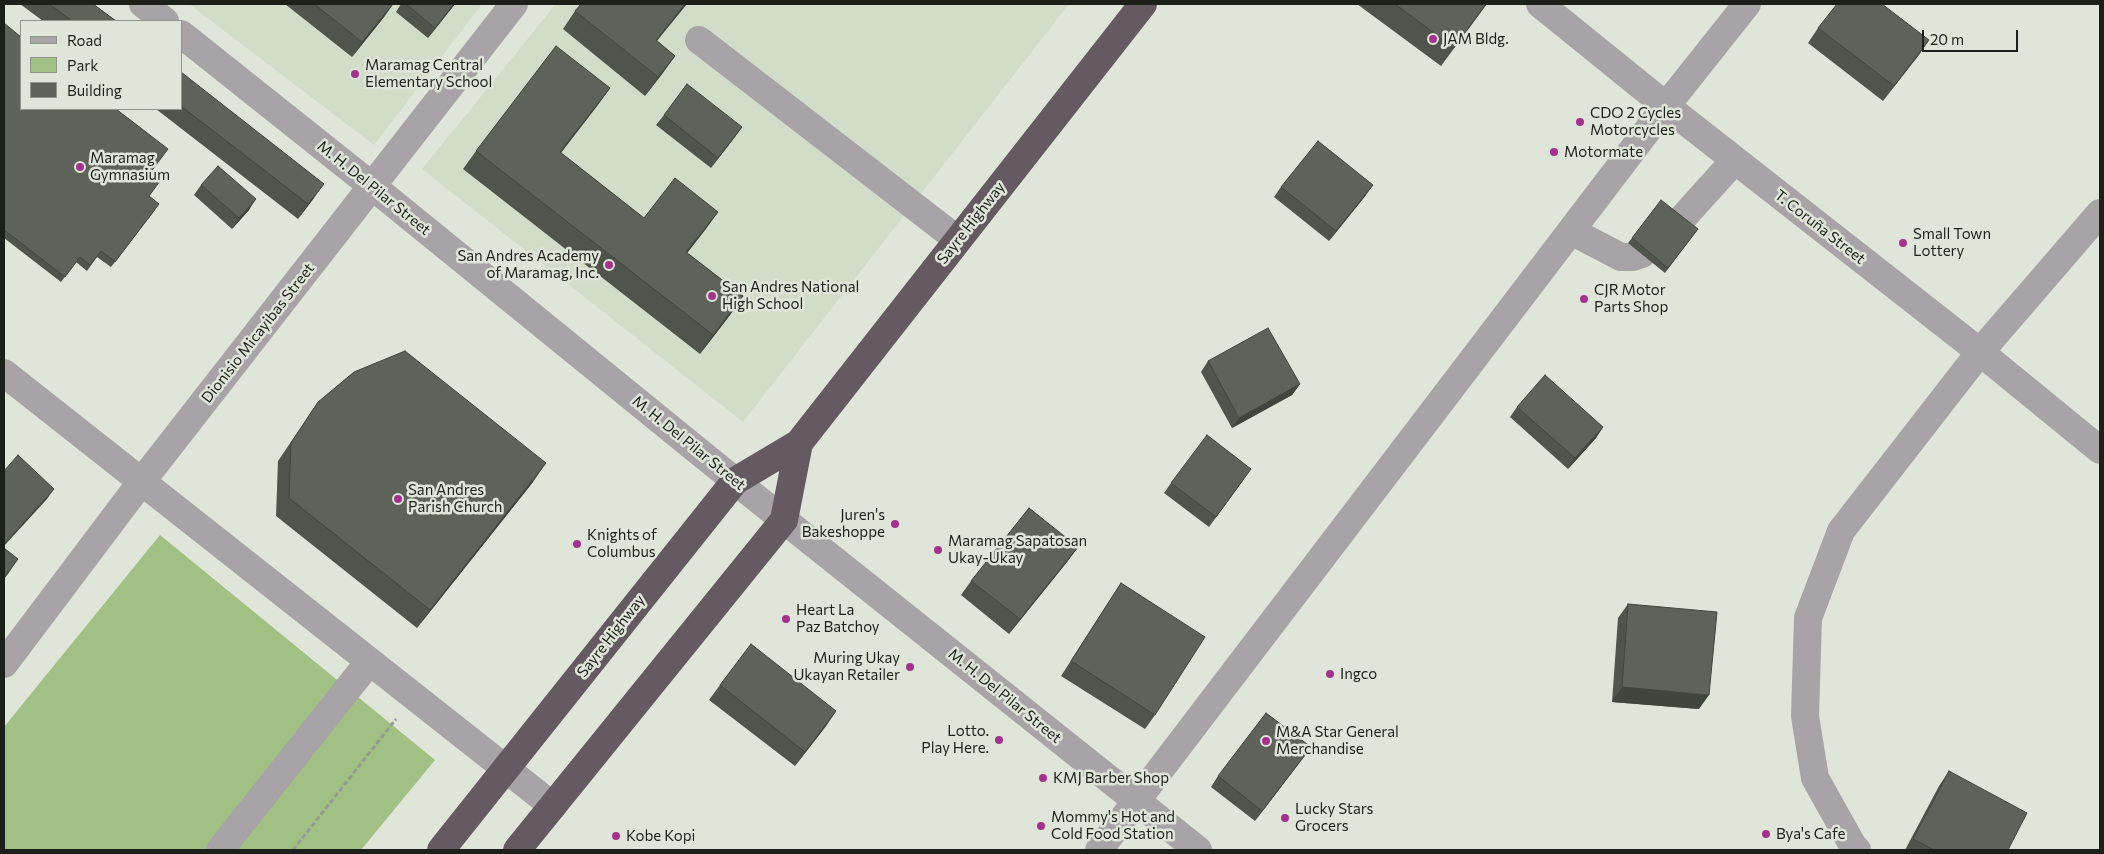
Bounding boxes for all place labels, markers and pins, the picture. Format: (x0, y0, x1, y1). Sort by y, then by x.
place label: JAM Bldg. (1443, 30, 1509, 48)
marker: JAM Bldg. (1427, 33, 1439, 45)
place label: Maramag Central Elementary School (365, 56, 492, 91)
marker: Maramag Central Elementary School (349, 68, 361, 80)
place label: CDO 2 Cycles Motorcycles (1590, 104, 1681, 139)
marker: CDO 2 Cycles Motorcycles (1574, 116, 1586, 128)
place label: Motormate (1564, 143, 1643, 161)
marker: Motormate (1548, 146, 1560, 158)
place label: Maramag Gymnasium (90, 149, 170, 184)
marker: Maramag Gymnasium (74, 161, 86, 173)
place label: Small Town Lottery (1913, 225, 1991, 260)
marker: Small Town Lottery (1897, 237, 1909, 249)
place label: San Andres Academy of Maramag, Inc. (457, 247, 599, 282)
marker: San Andres Academy of Maramag, Inc. (603, 259, 615, 271)
place label: San Andres National High School (722, 278, 859, 313)
place label: CJR Motor Parts Shop (1594, 281, 1668, 316)
marker: San Andres National High School (706, 290, 718, 302)
marker: CJR Motor Parts Shop (1578, 293, 1590, 305)
place label: San Andres Parish Church (408, 481, 502, 516)
marker: San Andres Parish Church (392, 493, 404, 505)
place label: Juren's Bakeshoppe (802, 506, 885, 541)
marker: Juren's Bakeshoppe (889, 518, 901, 530)
place label: Knights of Columbus (587, 526, 657, 561)
place label: Maramag Sapatosan Ukay-Ukay (948, 532, 1087, 567)
marker: Knights of Columbus (571, 538, 583, 550)
marker: Maramag Sapatosan Ukay-Ukay (932, 544, 944, 556)
place label: Heart La Paz Batchoy (796, 601, 880, 636)
marker: Heart La Paz Batchoy (780, 613, 792, 625)
place label: Muring Ukay Ukayan Retailer (793, 649, 900, 684)
marker: Muring Ukay Ukayan Retailer (904, 661, 916, 673)
place label: Ingco (1340, 665, 1377, 683)
marker: Ingco (1324, 668, 1336, 680)
place label: Lotto. Play Here. (921, 722, 989, 757)
place label: M&A Star General Merchandise (1276, 723, 1399, 758)
marker: Lotto. Play Here. (993, 734, 1005, 746)
marker: M&A Star General Merchandise (1260, 735, 1272, 747)
place label: KMJ Barber Shop (1053, 769, 1169, 787)
marker: KMJ Barber Shop (1037, 772, 1049, 784)
place label: Lucky Stars Grocers (1295, 800, 1373, 835)
place label: Mommy's Hot and Cold Food Station (1051, 808, 1175, 843)
marker: Lucky Stars Grocers (1279, 812, 1291, 824)
marker: Mommy's Hot and Cold Food Station (1035, 820, 1047, 832)
place label: Bya's Cafe (1776, 825, 1845, 843)
place label: Kobe Kopi (626, 827, 695, 845)
marker: Bya's Cafe (1760, 828, 1772, 840)
marker: Kobe Kopi (610, 830, 622, 842)

